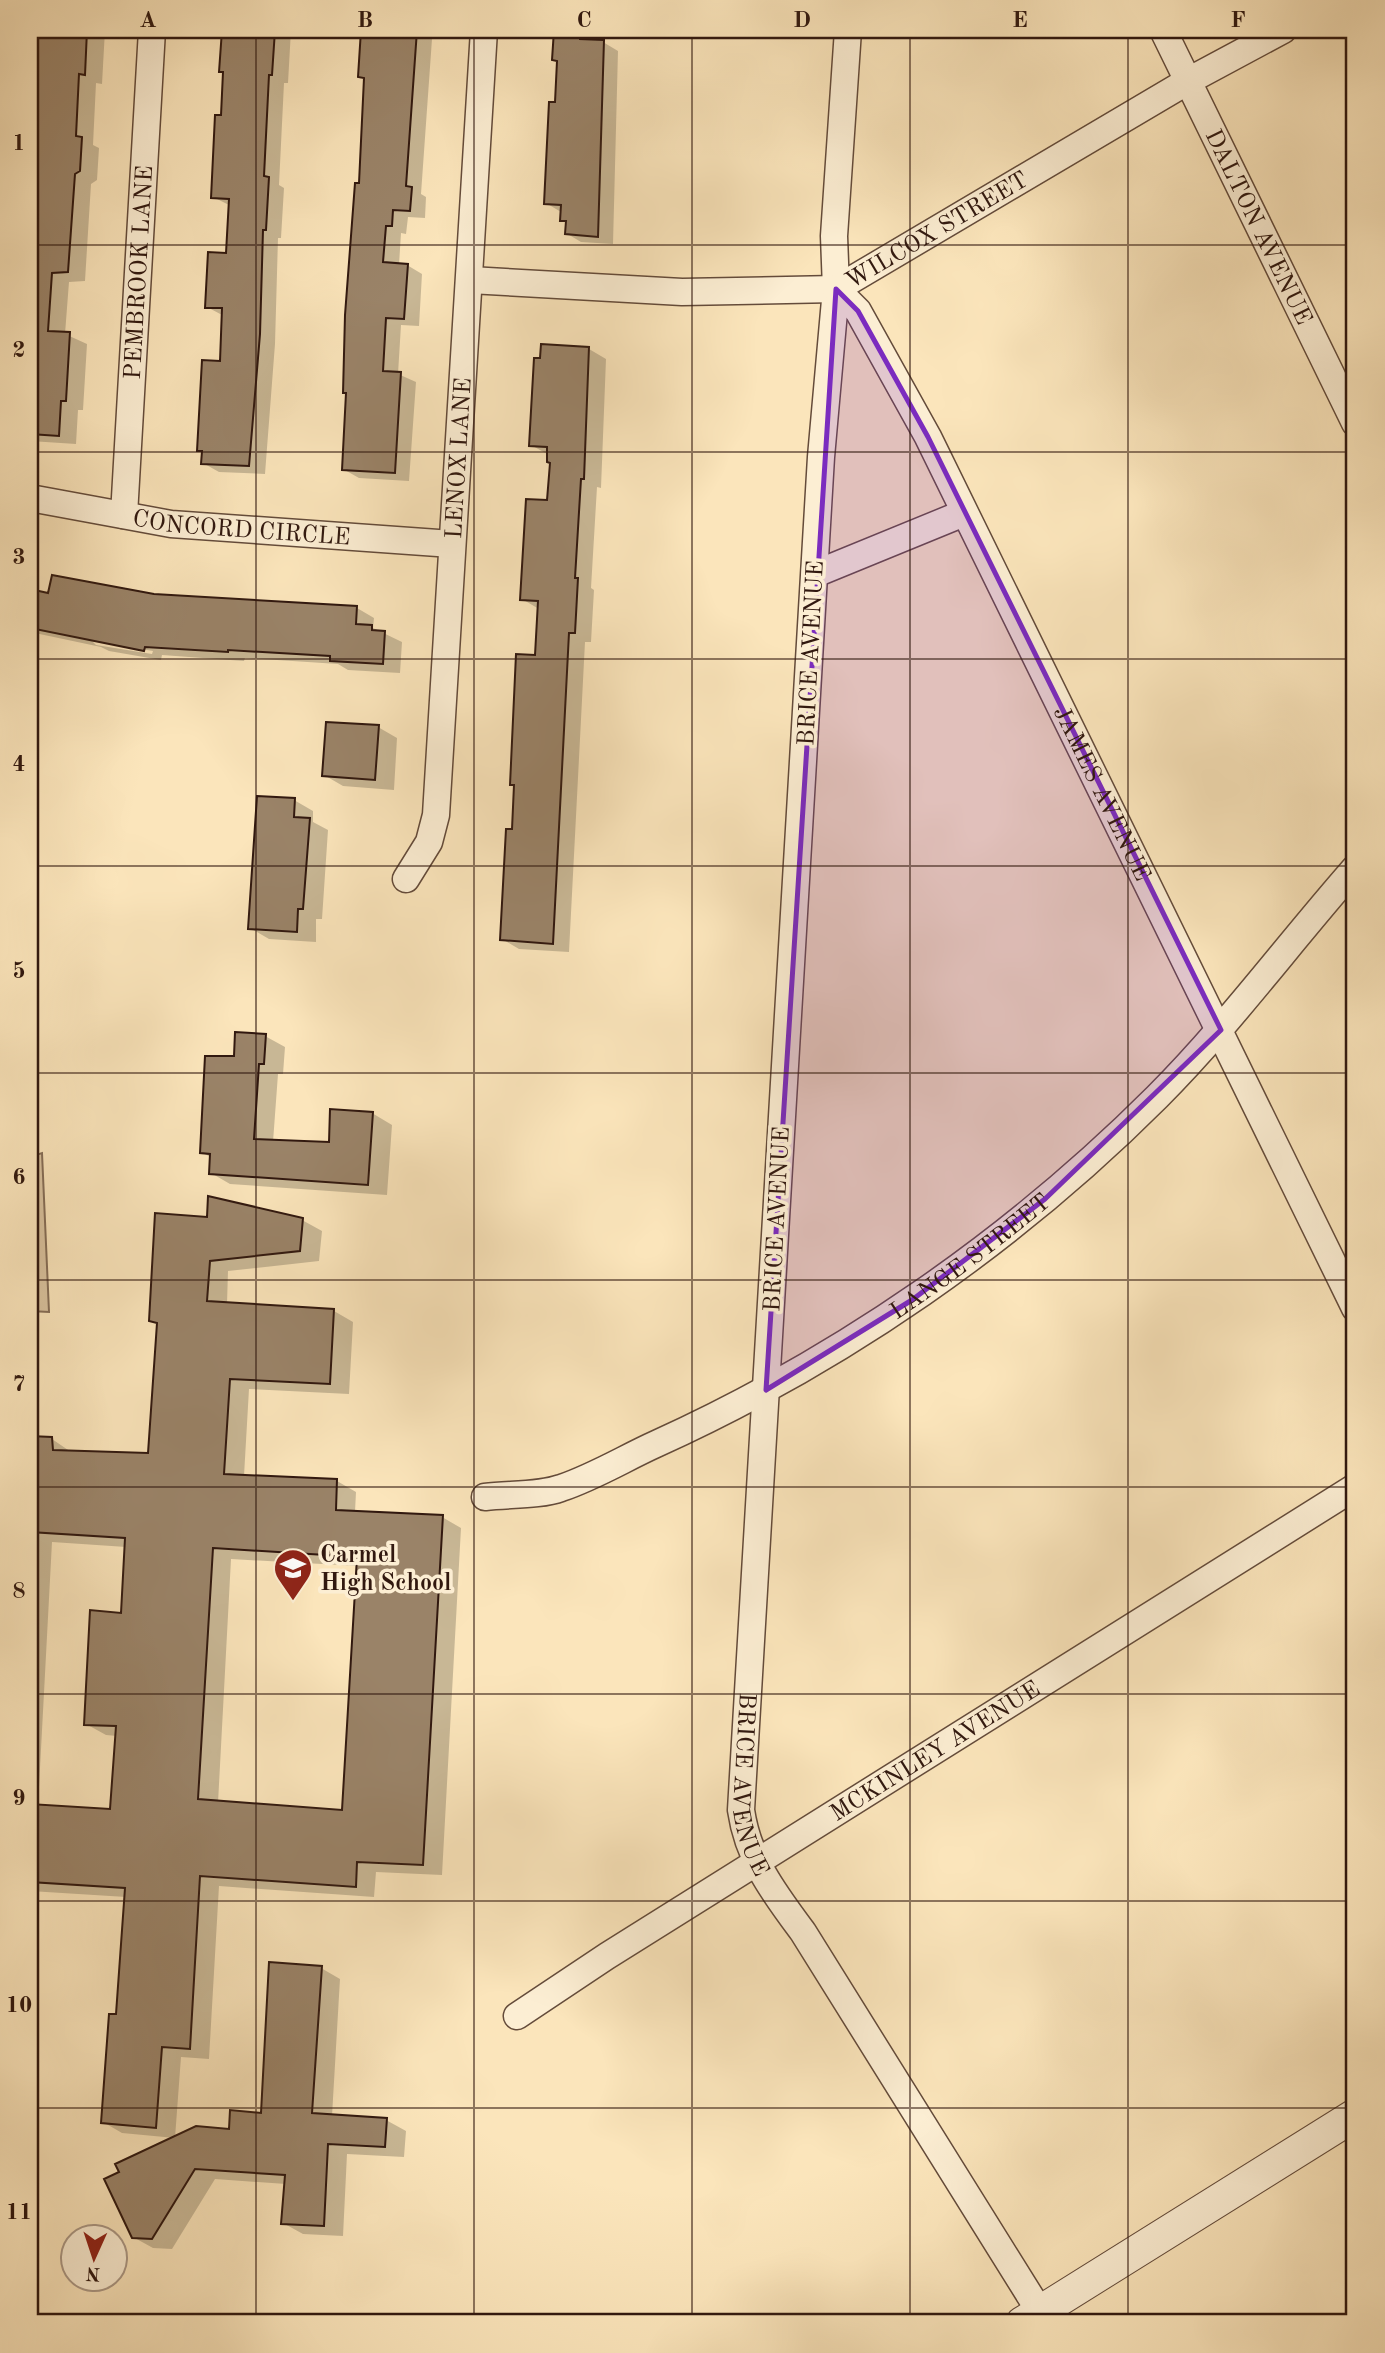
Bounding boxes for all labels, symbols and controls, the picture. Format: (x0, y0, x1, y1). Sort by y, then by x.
text: A (139, 9, 157, 32)
text: B (357, 9, 373, 32)
text: C (576, 9, 592, 32)
text: D (793, 9, 811, 32)
text: E (1012, 9, 1028, 32)
text: F (1230, 9, 1246, 32)
street label: DALTON AVENUE (1200, 126, 1315, 329)
text: 1 (12, 132, 26, 155)
street label: PEMBROOK LANE (122, 165, 158, 380)
street label: WILCOX STREET (842, 168, 1033, 295)
text: 2 (12, 339, 26, 362)
street label: LENOX LANE (443, 377, 477, 540)
street label: CONCORD CIRCLE (130, 507, 351, 551)
text: 3 (12, 546, 26, 569)
street label: BRICE AVENUE (795, 560, 829, 747)
street label: JAMES AVENUE (1048, 703, 1154, 885)
text: 4 (12, 753, 26, 776)
text: 5 (12, 960, 26, 983)
street label: BRICE AVENUE (761, 1126, 795, 1313)
text: 6 (12, 1166, 26, 1189)
street label: LANGE STREET (886, 1190, 1056, 1325)
text: 7 (12, 1373, 26, 1396)
place label: Carmel High School (320, 1544, 451, 1596)
school or university icon: Carmel High School (272, 1547, 314, 1602)
text: 8 (12, 1580, 26, 1603)
street label: MCKINLEY AVENUE (827, 1678, 1045, 1827)
street label: BRICE AVENUE (727, 1692, 772, 1881)
text: 9 (12, 1787, 26, 1810)
text: 10 (6, 1994, 32, 2017)
text: 11 (6, 2201, 32, 2224)
north arrow (60, 2224, 130, 2294)
text: N (85, 2263, 101, 2282)

